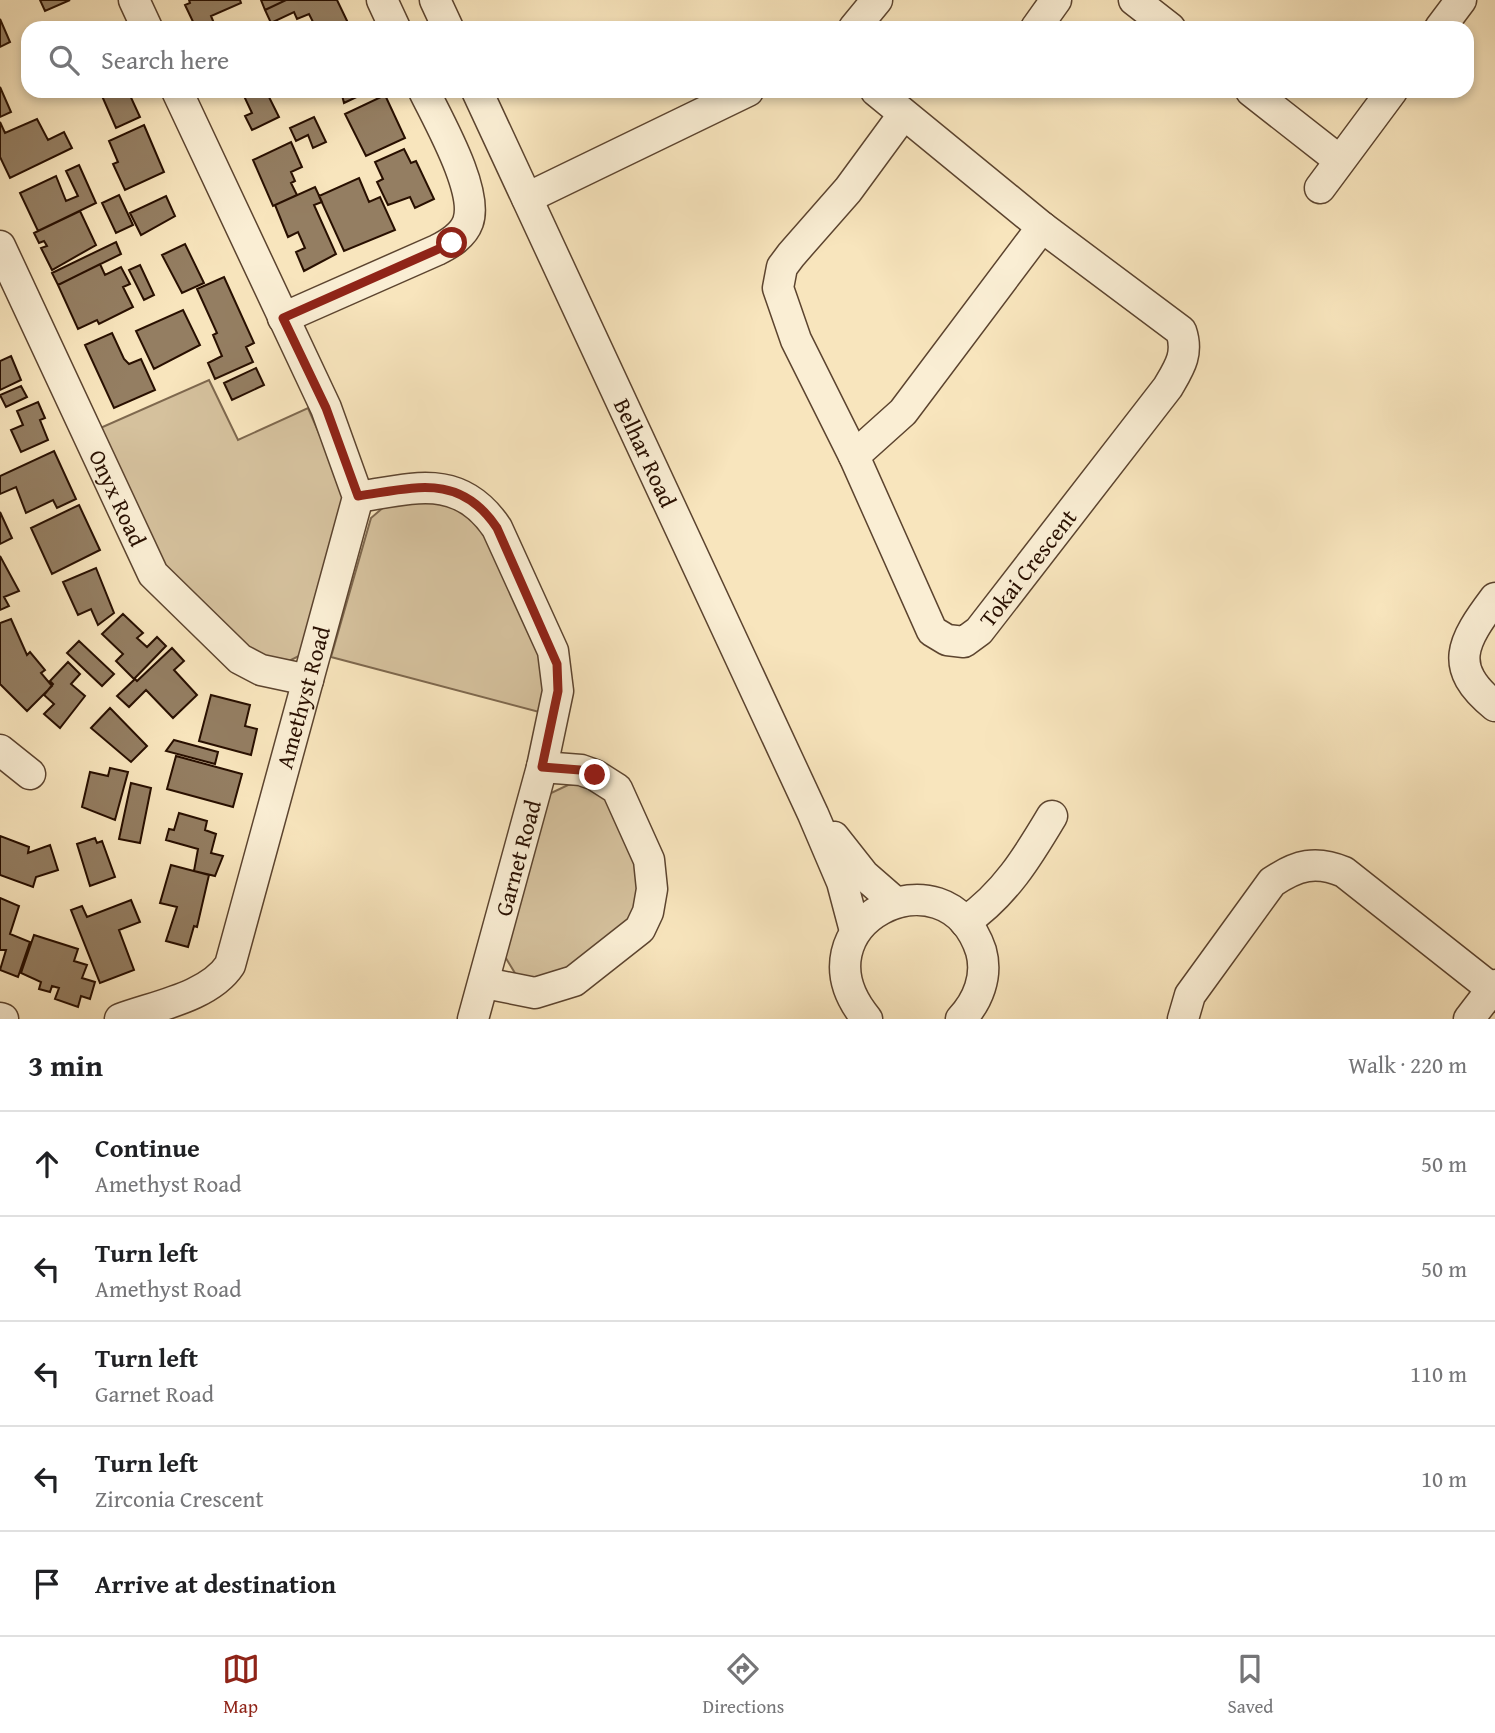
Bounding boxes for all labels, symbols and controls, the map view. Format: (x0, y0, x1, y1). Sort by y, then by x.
search box (21, 21, 1474, 98)
text: Search here (101, 40, 229, 79)
icon: search (45, 41, 83, 79)
route start (436, 227, 467, 258)
street label: Belhar Road (606, 393, 685, 513)
street label: Onyx Road (81, 444, 155, 552)
street label: Tokai Crescent (971, 502, 1084, 634)
street label: Amethyst Road (267, 622, 338, 772)
route end (579, 759, 610, 790)
street label: Garnet Road (486, 795, 549, 920)
text: 3 min (28, 1043, 103, 1087)
text: Walk · 220 m (1348, 1048, 1467, 1081)
text: Continue (95, 1128, 200, 1167)
icon: ahead (28, 1145, 66, 1183)
text: 50 m (1421, 1147, 1467, 1180)
text: Amethyst Road (95, 1167, 241, 1200)
text: Turn left (95, 1233, 198, 1272)
icon: left (28, 1250, 66, 1288)
text: 50 m (1421, 1252, 1467, 1285)
text: Amethyst Road (95, 1272, 241, 1305)
text: Turn left (95, 1338, 198, 1377)
icon: left (28, 1355, 66, 1393)
text: 110 m (1410, 1357, 1467, 1390)
text: Garnet Road (95, 1377, 214, 1410)
text: Turn left (95, 1443, 198, 1482)
icon: left (28, 1460, 66, 1498)
text: 10 m (1421, 1462, 1467, 1495)
text: Zirconia Crescent (95, 1482, 264, 1515)
text: Arrive at destination (95, 1564, 336, 1603)
icon: arrive (28, 1565, 66, 1603)
tab: Map (222, 1650, 260, 1720)
tab: Directions (703, 1650, 784, 1720)
tab: Saved (1227, 1650, 1273, 1720)

